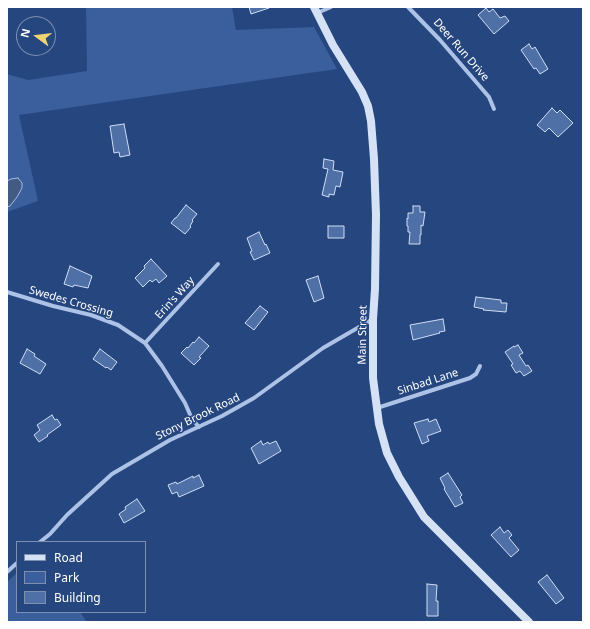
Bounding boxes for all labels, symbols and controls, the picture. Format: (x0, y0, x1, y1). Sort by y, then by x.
north arrow (16, 16, 56, 56)
street label: Deer Run Drive (430, 16, 492, 84)
text: N (16, 27, 33, 39)
street label: Erin's Way (153, 274, 197, 322)
street label: Swedes Crossing (27, 284, 115, 320)
street label: Main Street (356, 305, 370, 365)
street label: Sinbad Lane (396, 366, 460, 398)
street label: Stony Brook Road (154, 391, 242, 443)
legend (16, 541, 146, 613)
text: Road (54, 549, 83, 566)
text: Park (54, 569, 79, 586)
text: Building (54, 589, 101, 606)

